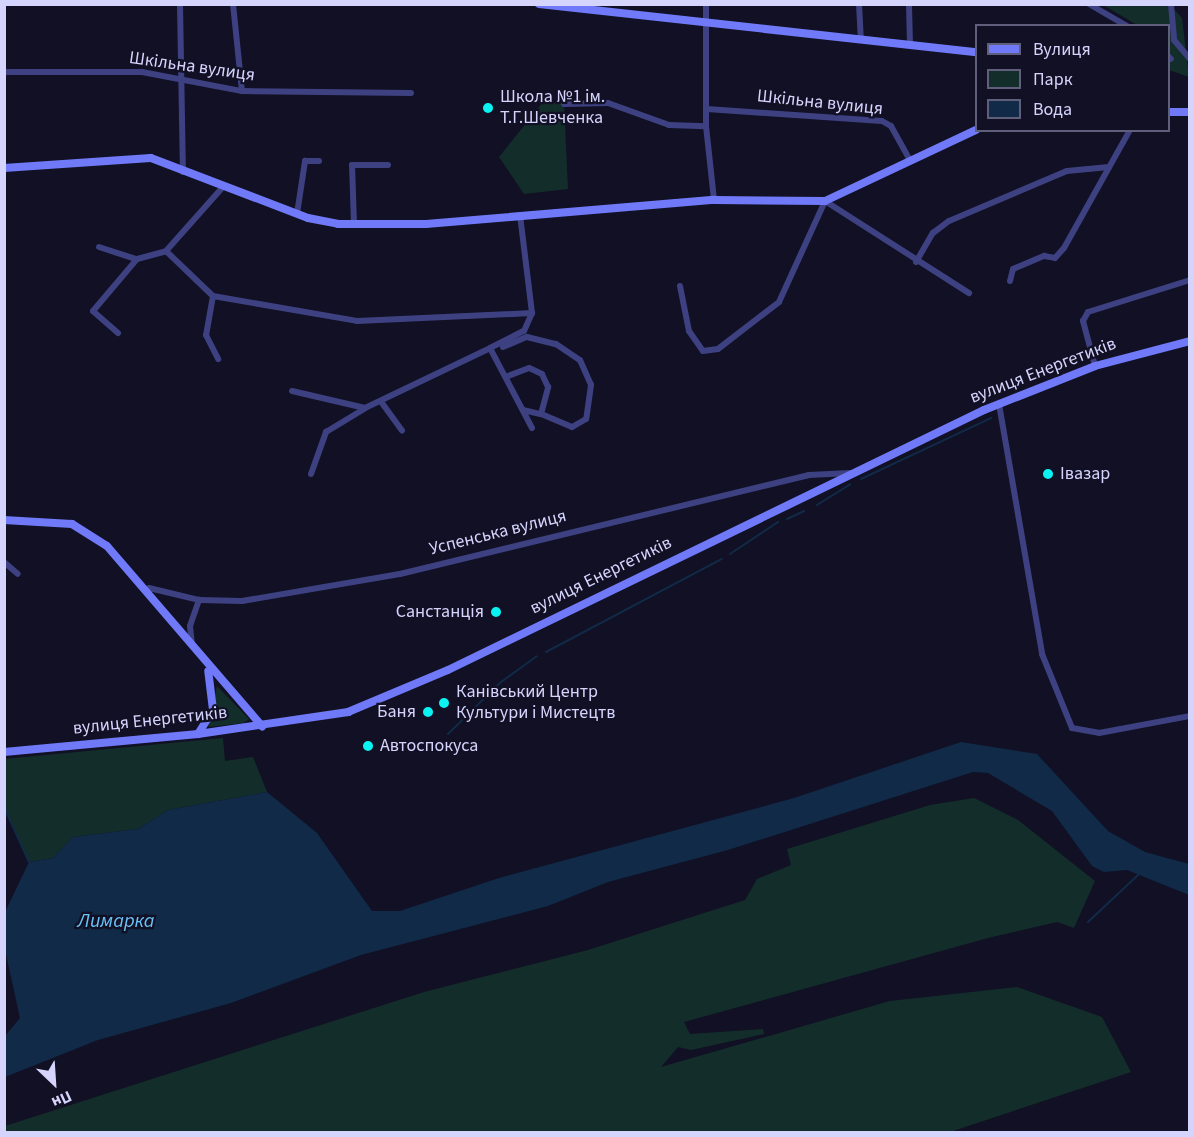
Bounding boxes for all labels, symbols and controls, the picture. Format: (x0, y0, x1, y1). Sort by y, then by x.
legend (975, 24, 1170, 132)
text: Вулиця (1033, 37, 1091, 62)
street label: Шкільна вулиця (128, 47, 256, 87)
text: Парк (1033, 67, 1073, 92)
street label: Шкільна вулиця (756, 86, 884, 120)
place label: Школа №1 ім. Т.Г.Шевченка (500, 87, 605, 130)
text: Вода (1033, 97, 1072, 122)
marker: Школа №1 ім. Т.Г.Шевченка (481, 101, 495, 115)
street label: вулиця Енергетиків (967, 333, 1119, 409)
place label: Івазар (1060, 463, 1110, 485)
marker: Івазар (1041, 467, 1055, 481)
street label: Успенська вулиця (427, 506, 569, 560)
street label: вулиця Енергетиків (527, 532, 675, 620)
place label: Санстанція (396, 601, 484, 623)
marker: Санстанція (489, 605, 503, 619)
place label: Канівський Центр Культури і Мистецтв (456, 682, 615, 724)
marker: Канівський Центр Культури і Мистецтв (437, 696, 451, 710)
place label: Баня (377, 701, 416, 723)
street label: вулиця Енергетиків (72, 702, 228, 740)
marker: Баня (421, 705, 435, 719)
place label: Автоспокуса (380, 735, 478, 757)
marker: Автоспокуса (361, 739, 375, 753)
water label: Лимарка (77, 909, 155, 933)
north arrow (24, 1053, 84, 1113)
text: Пн (48, 1085, 75, 1113)

